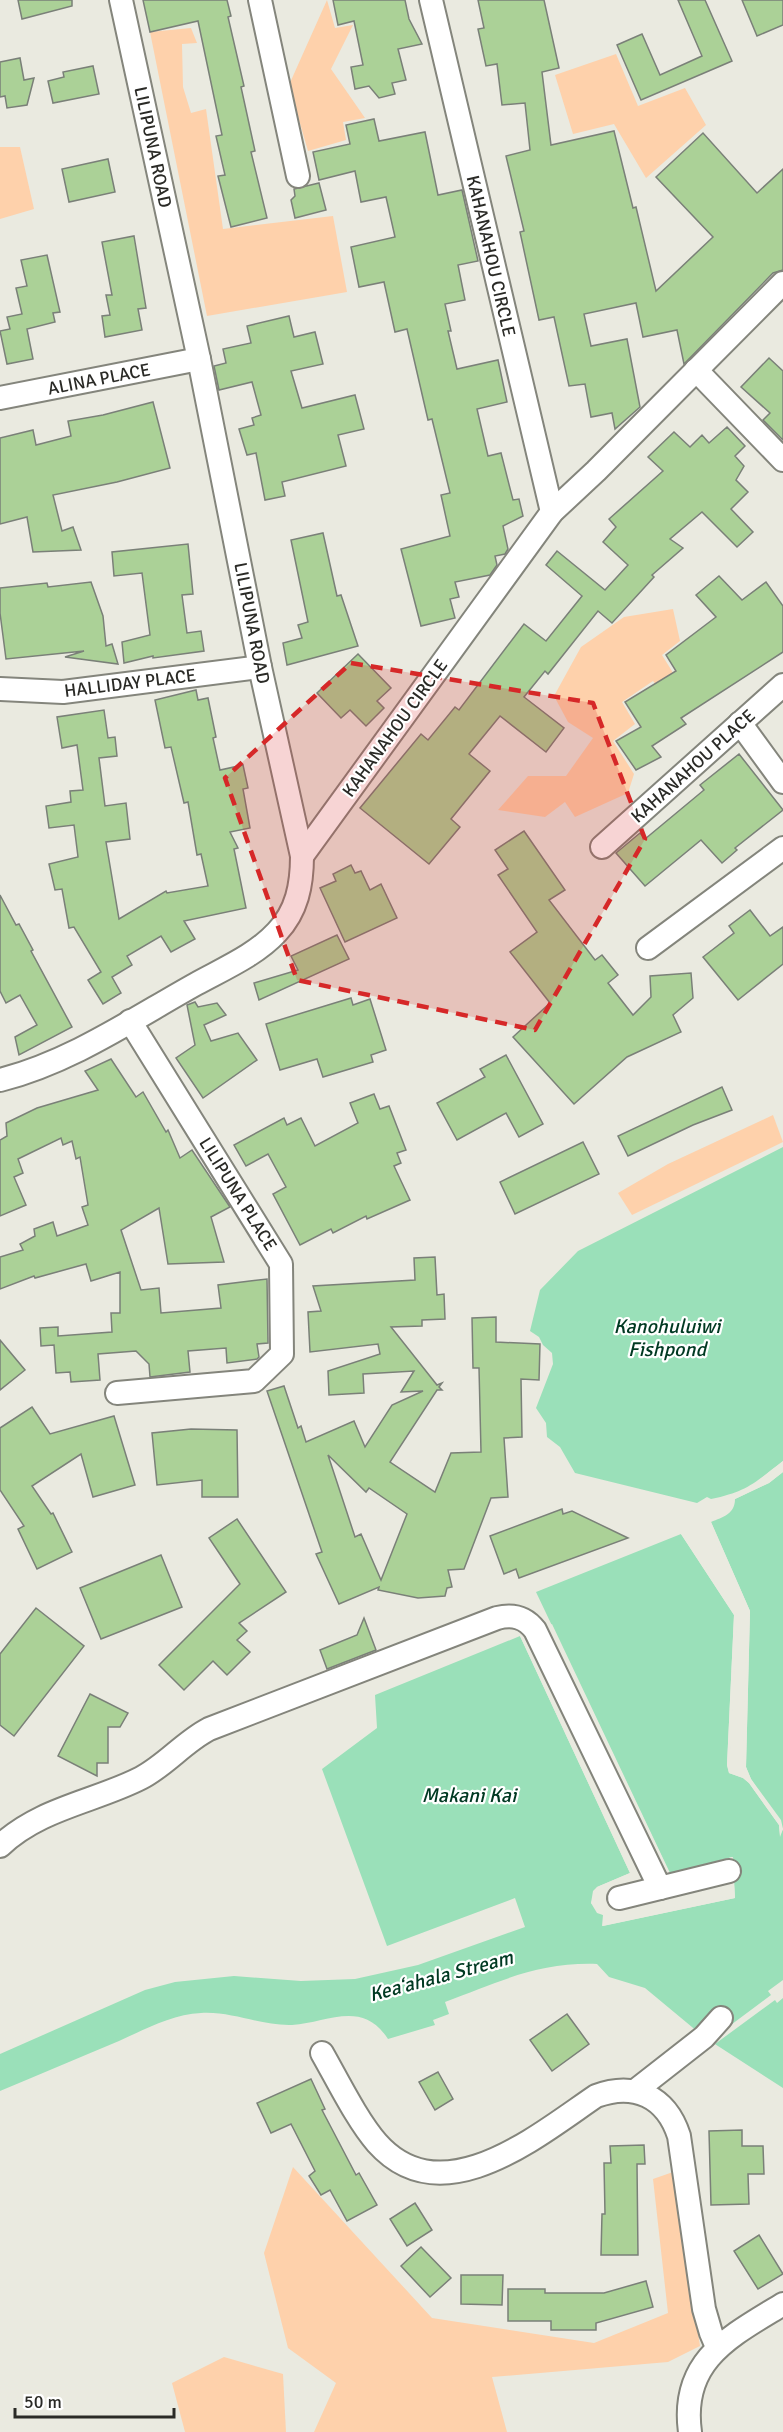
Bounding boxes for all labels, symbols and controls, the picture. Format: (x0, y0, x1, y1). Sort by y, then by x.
street label: LILIPUNA ROAD (129, 84, 177, 210)
street label: KAHANAHOU CIRCLE (462, 173, 520, 339)
street label: ALINA PLACE (46, 358, 152, 400)
street label: LILIPUNA ROAD (229, 560, 275, 686)
street label: KAHANAHOU CIRCLE (338, 655, 452, 801)
street label: HALLIDAY PLACE (63, 664, 197, 702)
street label: KAHANAHOU PLACE (626, 705, 760, 827)
street label: LILIPUNA PLACE (194, 1133, 282, 1255)
water label: Kanohuluiwi Fishpond (613, 1314, 722, 1362)
water label: Makani Kai (422, 1783, 518, 1808)
water label: Keaʻahala Stream (366, 1944, 517, 2007)
scale bar (15, 2381, 174, 2419)
text: 50 m (24, 2391, 62, 2413)

